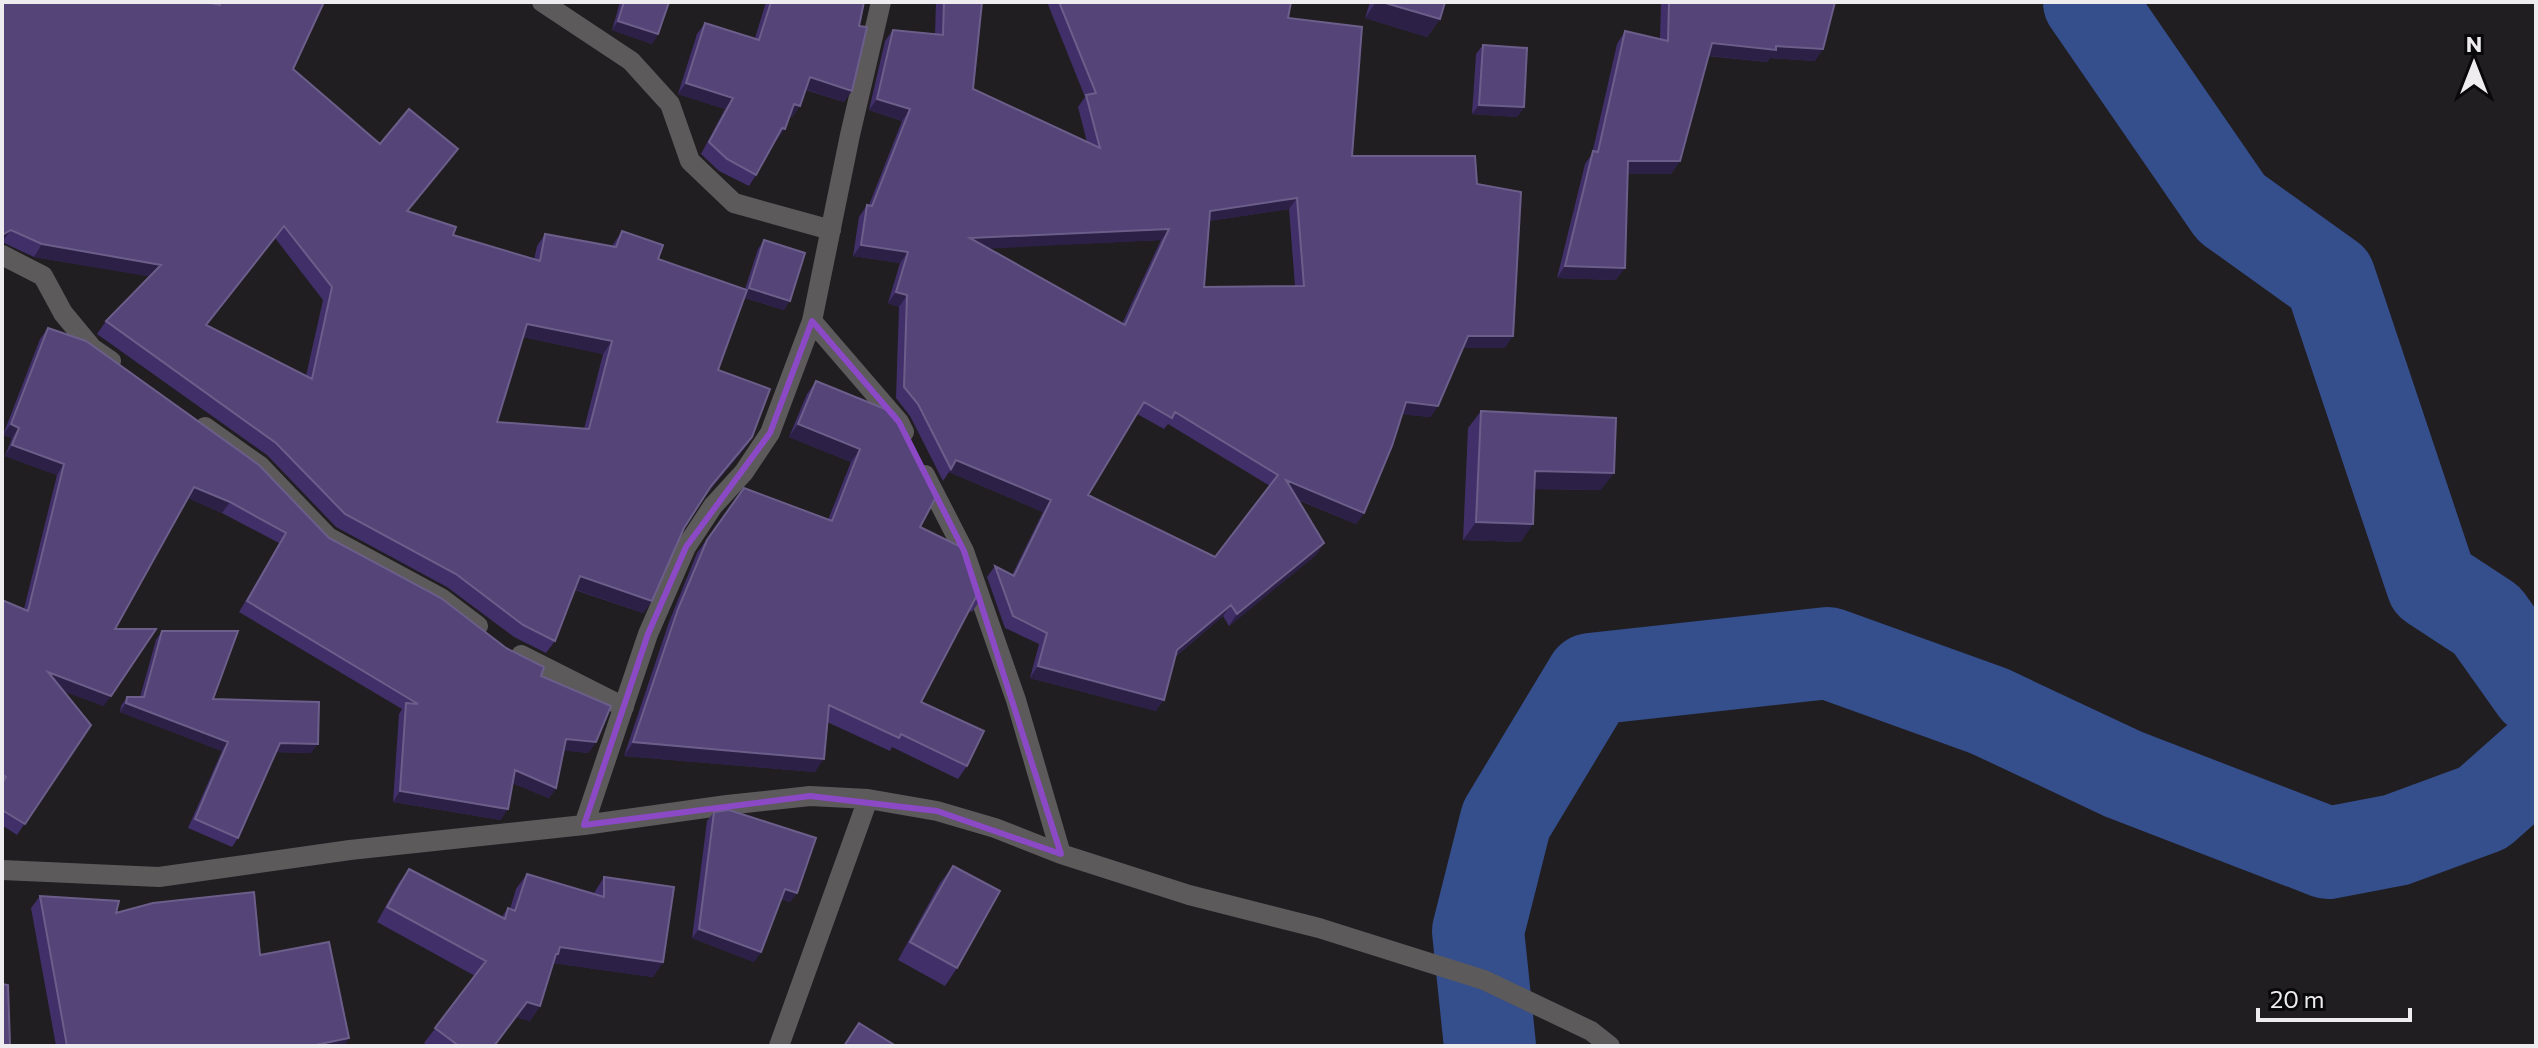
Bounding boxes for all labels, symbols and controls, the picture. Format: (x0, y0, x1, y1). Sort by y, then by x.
north arrow (2434, 24, 2514, 104)
text: N (2466, 30, 2482, 57)
scale bar (2258, 972, 2410, 1022)
text: 20 m (2270, 984, 2324, 1013)

